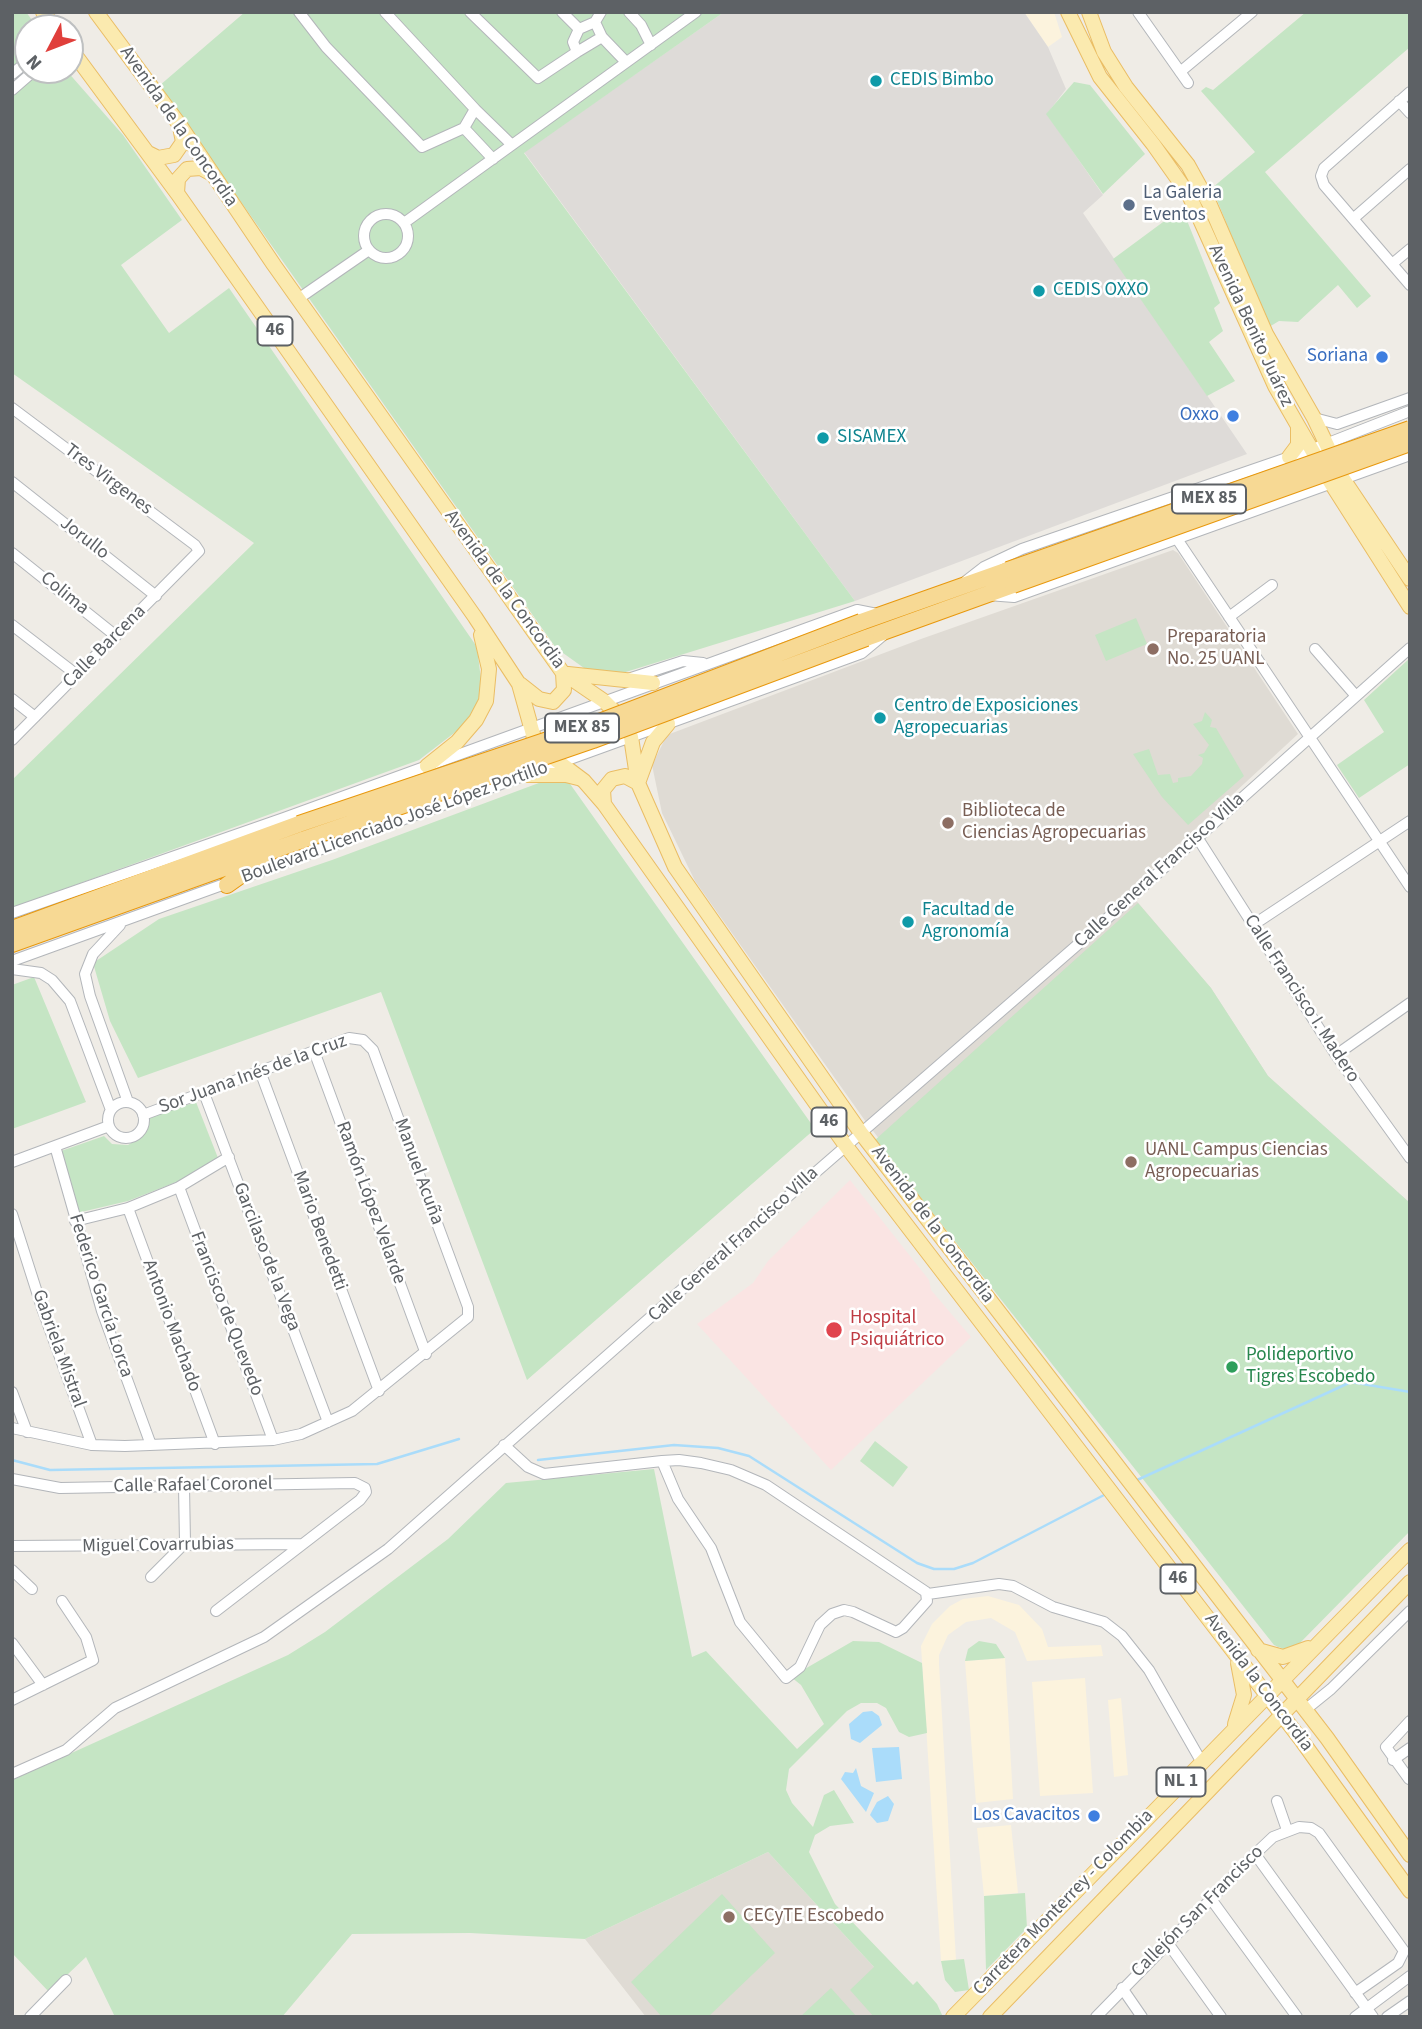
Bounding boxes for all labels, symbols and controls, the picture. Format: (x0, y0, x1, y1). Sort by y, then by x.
north arrow (14, 14, 84, 84)
street label: Avenida de la Concordia (114, 42, 242, 212)
text: N (20, 48, 49, 76)
place label: CEDIS Bimbo (890, 70, 994, 92)
marker: CEDIS Bimbo (868, 73, 884, 89)
place label: La Galeria Eventos (1143, 183, 1222, 227)
marker: La Galeria Eventos (1121, 197, 1137, 213)
street label: Avenida Benito Juárez (1202, 241, 1298, 411)
place label: CEDIS OXXO (1053, 280, 1149, 302)
marker: CEDIS OXXO (1031, 283, 1047, 299)
road number: 46 (258, 316, 292, 346)
place label: Soriana (1307, 346, 1368, 368)
marker: Soriana (1374, 349, 1390, 365)
place label: Oxxo (1180, 405, 1219, 427)
marker: Oxxo (1225, 408, 1241, 424)
place label: SISAMEX (837, 427, 906, 449)
marker: SISAMEX (815, 430, 831, 446)
street label: Tres Virgenes (60, 440, 156, 520)
road number: MEX 85 (1172, 485, 1246, 514)
street label: Avenida de la Concordia (439, 506, 569, 674)
street label: Jorullo (55, 513, 113, 565)
street label: Colima (35, 568, 93, 620)
street label: Calle Barcena (59, 601, 151, 693)
place label: Preparatoria No. 25 UANL (1167, 627, 1266, 671)
marker: Preparatoria No. 25 UANL (1145, 641, 1161, 657)
place label: Centro de Exposiciones Agropecuarias (894, 696, 1078, 740)
marker: Centro de Exposiciones Agropecuarias (872, 710, 888, 726)
road number: MEX 85 (545, 714, 619, 742)
street label: Boulevard Licenciado José López Portillo (239, 757, 551, 889)
street label: Calle General Francisco Villa (1070, 789, 1250, 953)
place label: Biblioteca de Ciencias Agropecuarias (962, 801, 1146, 845)
marker: Biblioteca de Ciencias Agropecuarias (940, 815, 956, 831)
place label: Facultad de Agronomía (922, 900, 1014, 944)
street label: Calle Francisco I. Madero (1238, 911, 1364, 1087)
marker: Facultad de Agronomía (900, 914, 916, 930)
street label: Sor Juana Inés de la Cruz (156, 1030, 350, 1120)
road number: 46 (812, 1107, 846, 1136)
street label: Manuel Acuña (388, 1116, 448, 1228)
street label: Ramón López Velarde (330, 1119, 410, 1287)
place label: UANL Campus Ciencias Agropecuarias (1145, 1140, 1328, 1184)
street label: Avenida de la Concordia (866, 1142, 998, 1308)
marker: UANL Campus Ciencias Agropecuarias (1123, 1154, 1139, 1170)
street label: Calle General Francisco Villa (644, 1163, 824, 1327)
street label: Mario Benedetti (287, 1168, 351, 1294)
street label: Garcilaso de la Vega (227, 1180, 305, 1334)
street label: Federico García Lorca (63, 1211, 137, 1381)
street label: Francisco de Quevedo (184, 1229, 268, 1399)
street label: Antonio Machado (136, 1257, 206, 1395)
street label: Gabriela Mistral (26, 1287, 90, 1411)
place label: Hospital Psiquiátrico (850, 1308, 944, 1352)
marker: Hospital Psiquiátrico (824, 1320, 844, 1340)
place label: Polideportivo Tigres Escobedo (1246, 1345, 1375, 1389)
marker: Polideportivo Tigres Escobedo (1224, 1359, 1240, 1375)
street label: Calle Rafael Coronel (113, 1473, 273, 1499)
street label: Miguel Covarrubias (82, 1533, 234, 1559)
road number: 46 (1160, 1564, 1196, 1594)
street label: Avenida la Concordia (1199, 1609, 1317, 1757)
road number: NL 1 (1156, 1768, 1206, 1797)
street label: Carretera Monterrey - Colombia (969, 1805, 1159, 2001)
place label: Los Cavacitos (973, 1805, 1080, 1827)
marker: Los Cavacitos (1086, 1808, 1102, 1824)
street label: Callejón San Francisco (1127, 1841, 1269, 1983)
place label: CECyTE Escobedo (743, 1906, 884, 1928)
marker: CECyTE Escobedo (721, 1909, 737, 1925)

